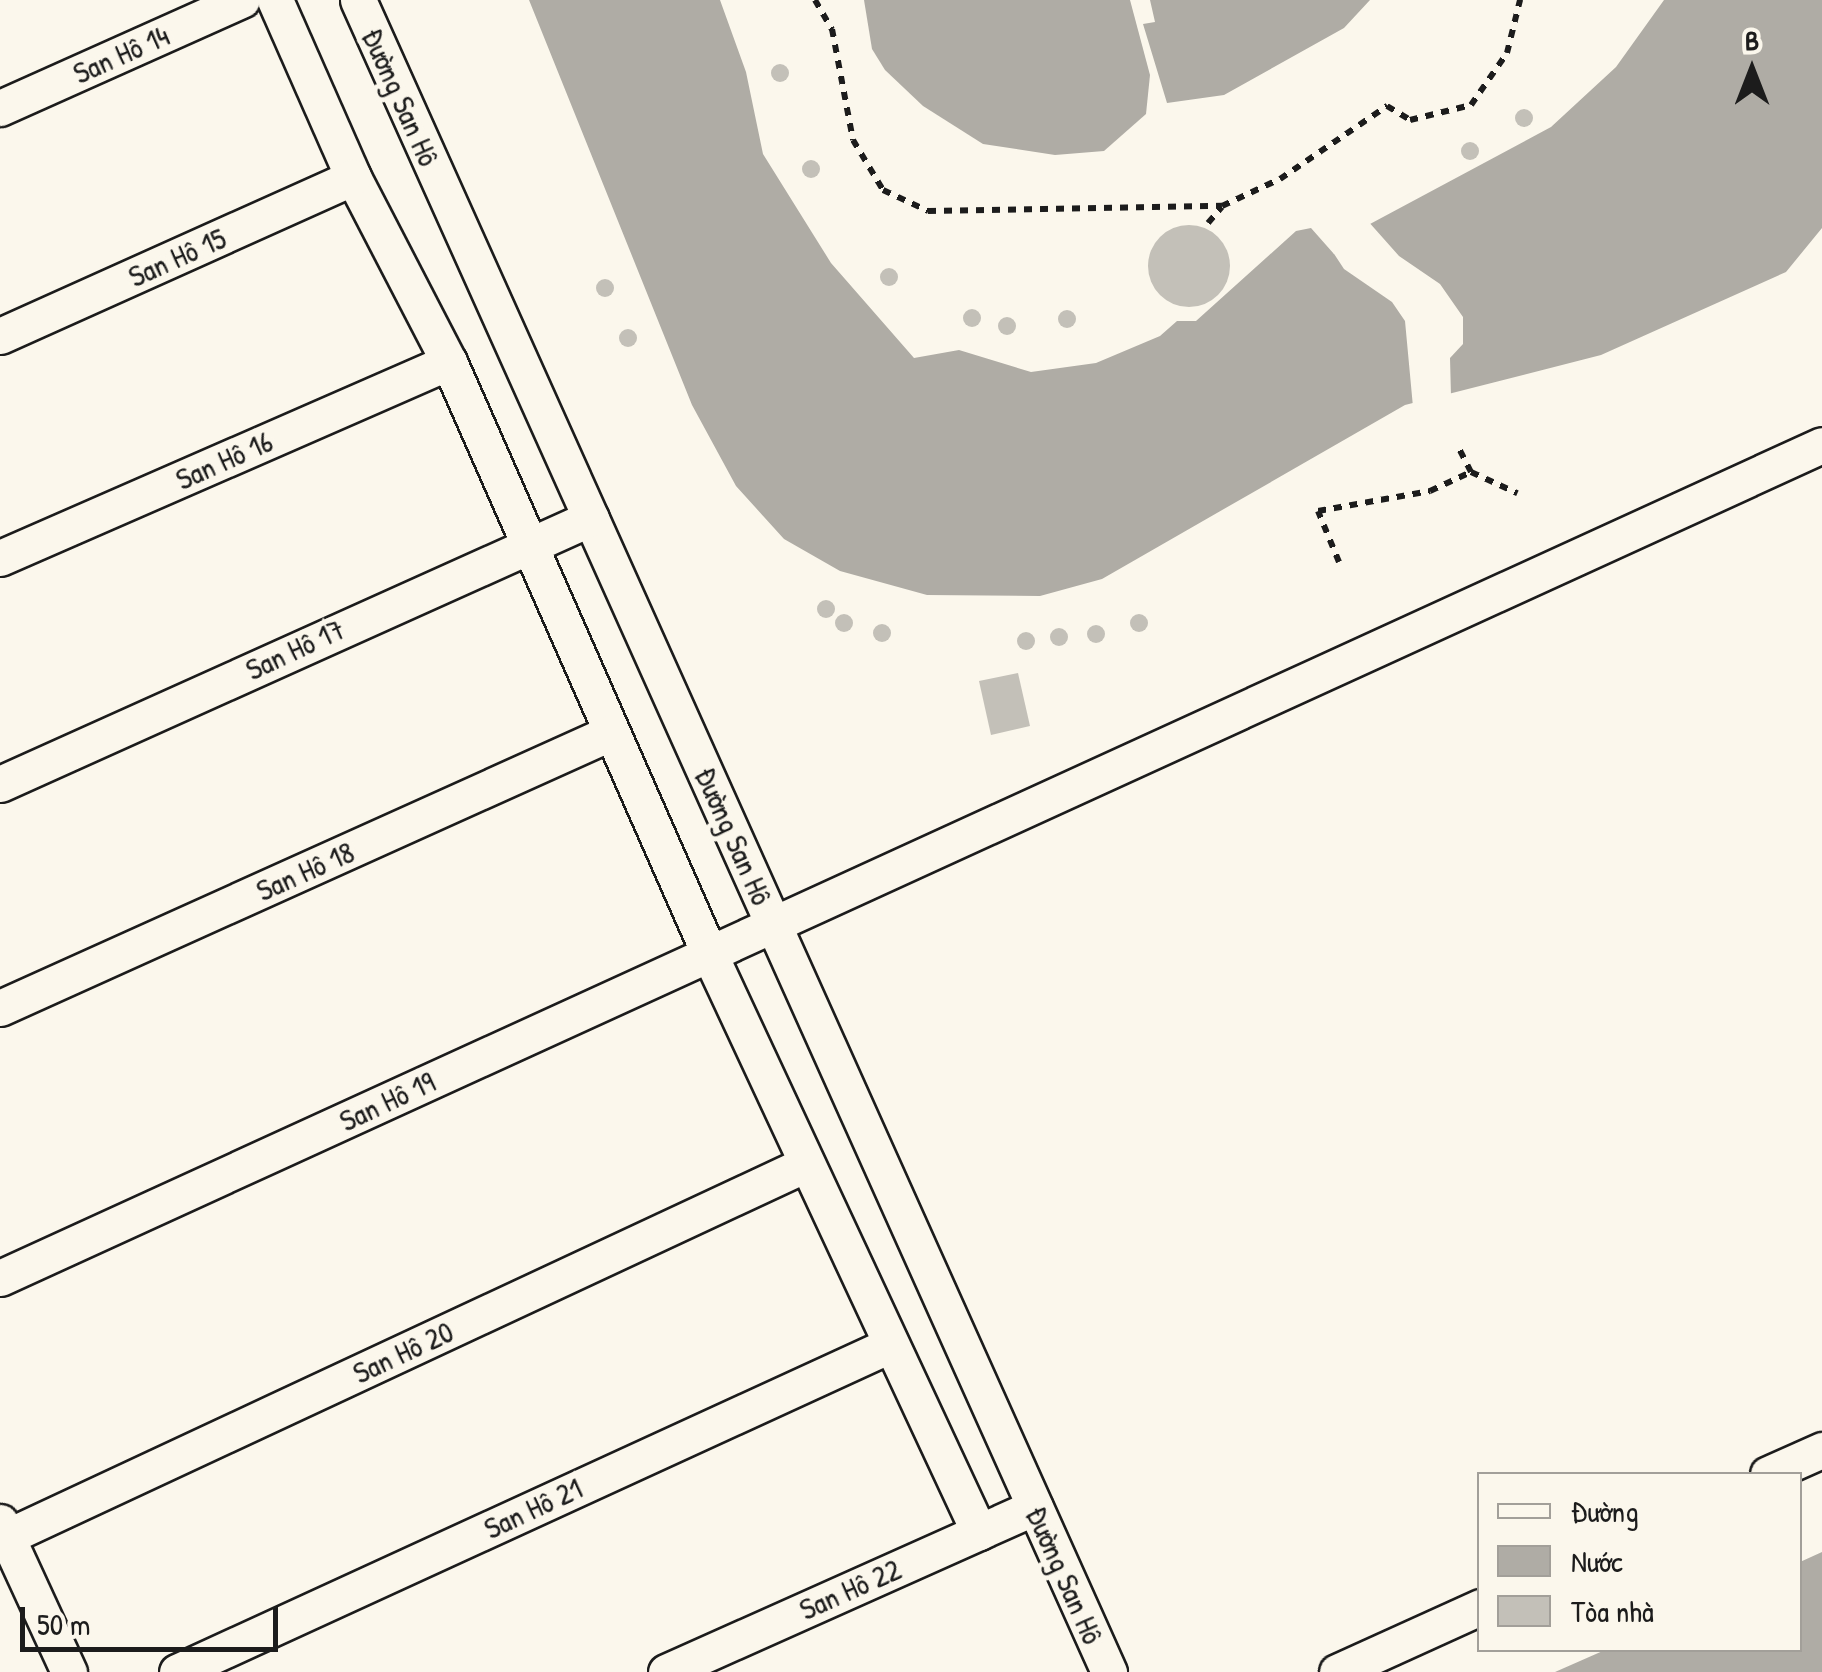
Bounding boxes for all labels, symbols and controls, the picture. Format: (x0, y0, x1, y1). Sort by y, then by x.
street label: San Hô 14 (67, 17, 175, 91)
north arrow (1702, 20, 1802, 120)
text: B (1745, 21, 1759, 59)
street label: Đường San Hô (355, 23, 447, 171)
street label: San Hô 15 (123, 220, 231, 294)
street label: San Hô 16 (170, 423, 278, 497)
street label: San Hô 17 (240, 611, 350, 687)
street label: Đường San Hô (688, 762, 780, 910)
street label: San Hô 18 (251, 834, 359, 908)
street label: San Hô 19 (334, 1063, 440, 1139)
street label: San Hô 20 (347, 1313, 459, 1391)
street label: San Hô 21 (478, 1470, 588, 1546)
legend (1477, 1472, 1802, 1652)
text: Đường (1571, 1491, 1639, 1531)
street label: Đường San Hô (1019, 1501, 1111, 1649)
text: Nước (1571, 1541, 1623, 1581)
street label: San Hô 22 (794, 1551, 906, 1627)
scale bar (25, 1587, 282, 1649)
text: Tòa nhà (1571, 1591, 1654, 1631)
text: 50 m (37, 1604, 90, 1644)

